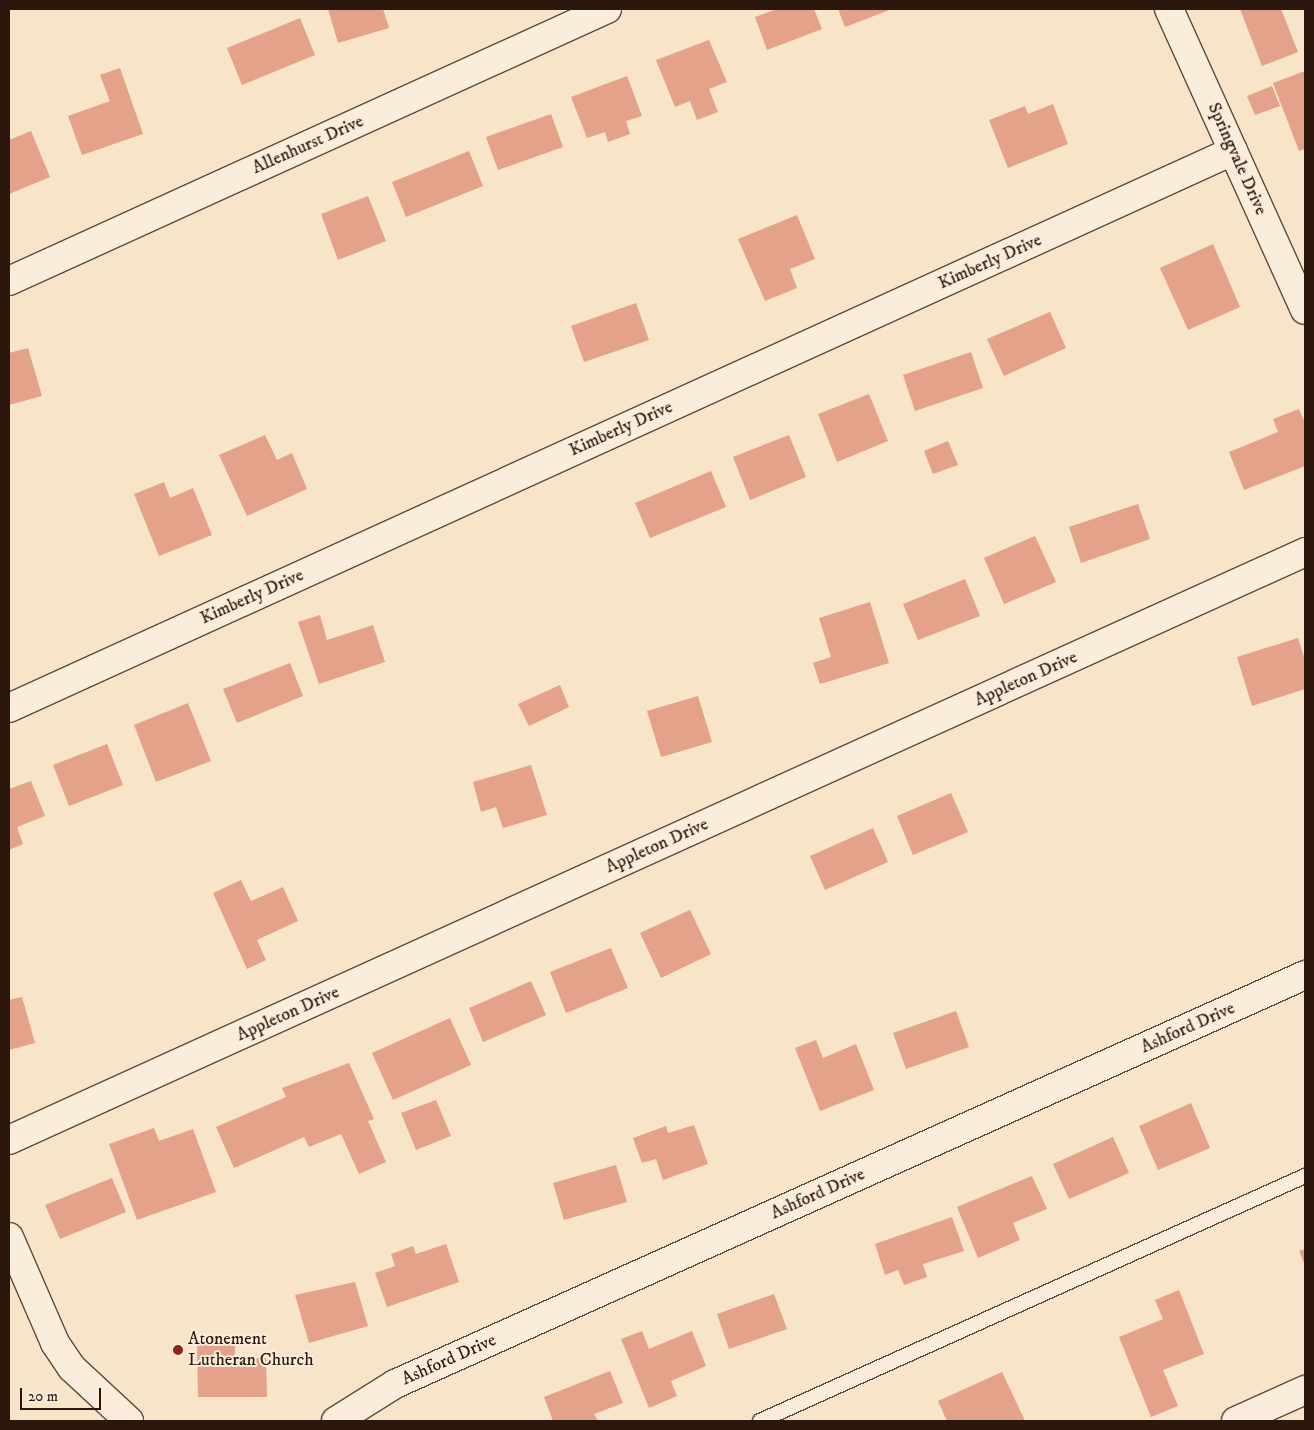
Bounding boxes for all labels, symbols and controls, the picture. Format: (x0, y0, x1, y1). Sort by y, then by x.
street label: Springvale Drive (1203, 99, 1271, 219)
street label: Allenhurst Drive (249, 111, 367, 179)
street label: Kimberly Drive (935, 230, 1045, 294)
street label: Kimberly Drive (566, 397, 676, 461)
street label: Kimberly Drive (197, 565, 307, 629)
street label: Appleton Drive (971, 647, 1081, 711)
street label: Appleton Drive (602, 814, 712, 878)
street label: Appleton Drive (233, 982, 343, 1046)
street label: Ashford Drive (1138, 998, 1238, 1058)
street label: Ashford Drive (768, 1164, 868, 1224)
place label: Atonement Lutheran Church (188, 1329, 314, 1372)
street label: Ashford Drive (399, 1330, 499, 1390)
marker: Atonement Lutheran Church (172, 1344, 184, 1356)
scale bar (22, 1378, 104, 1410)
text: 20 m (28, 1387, 58, 1406)

